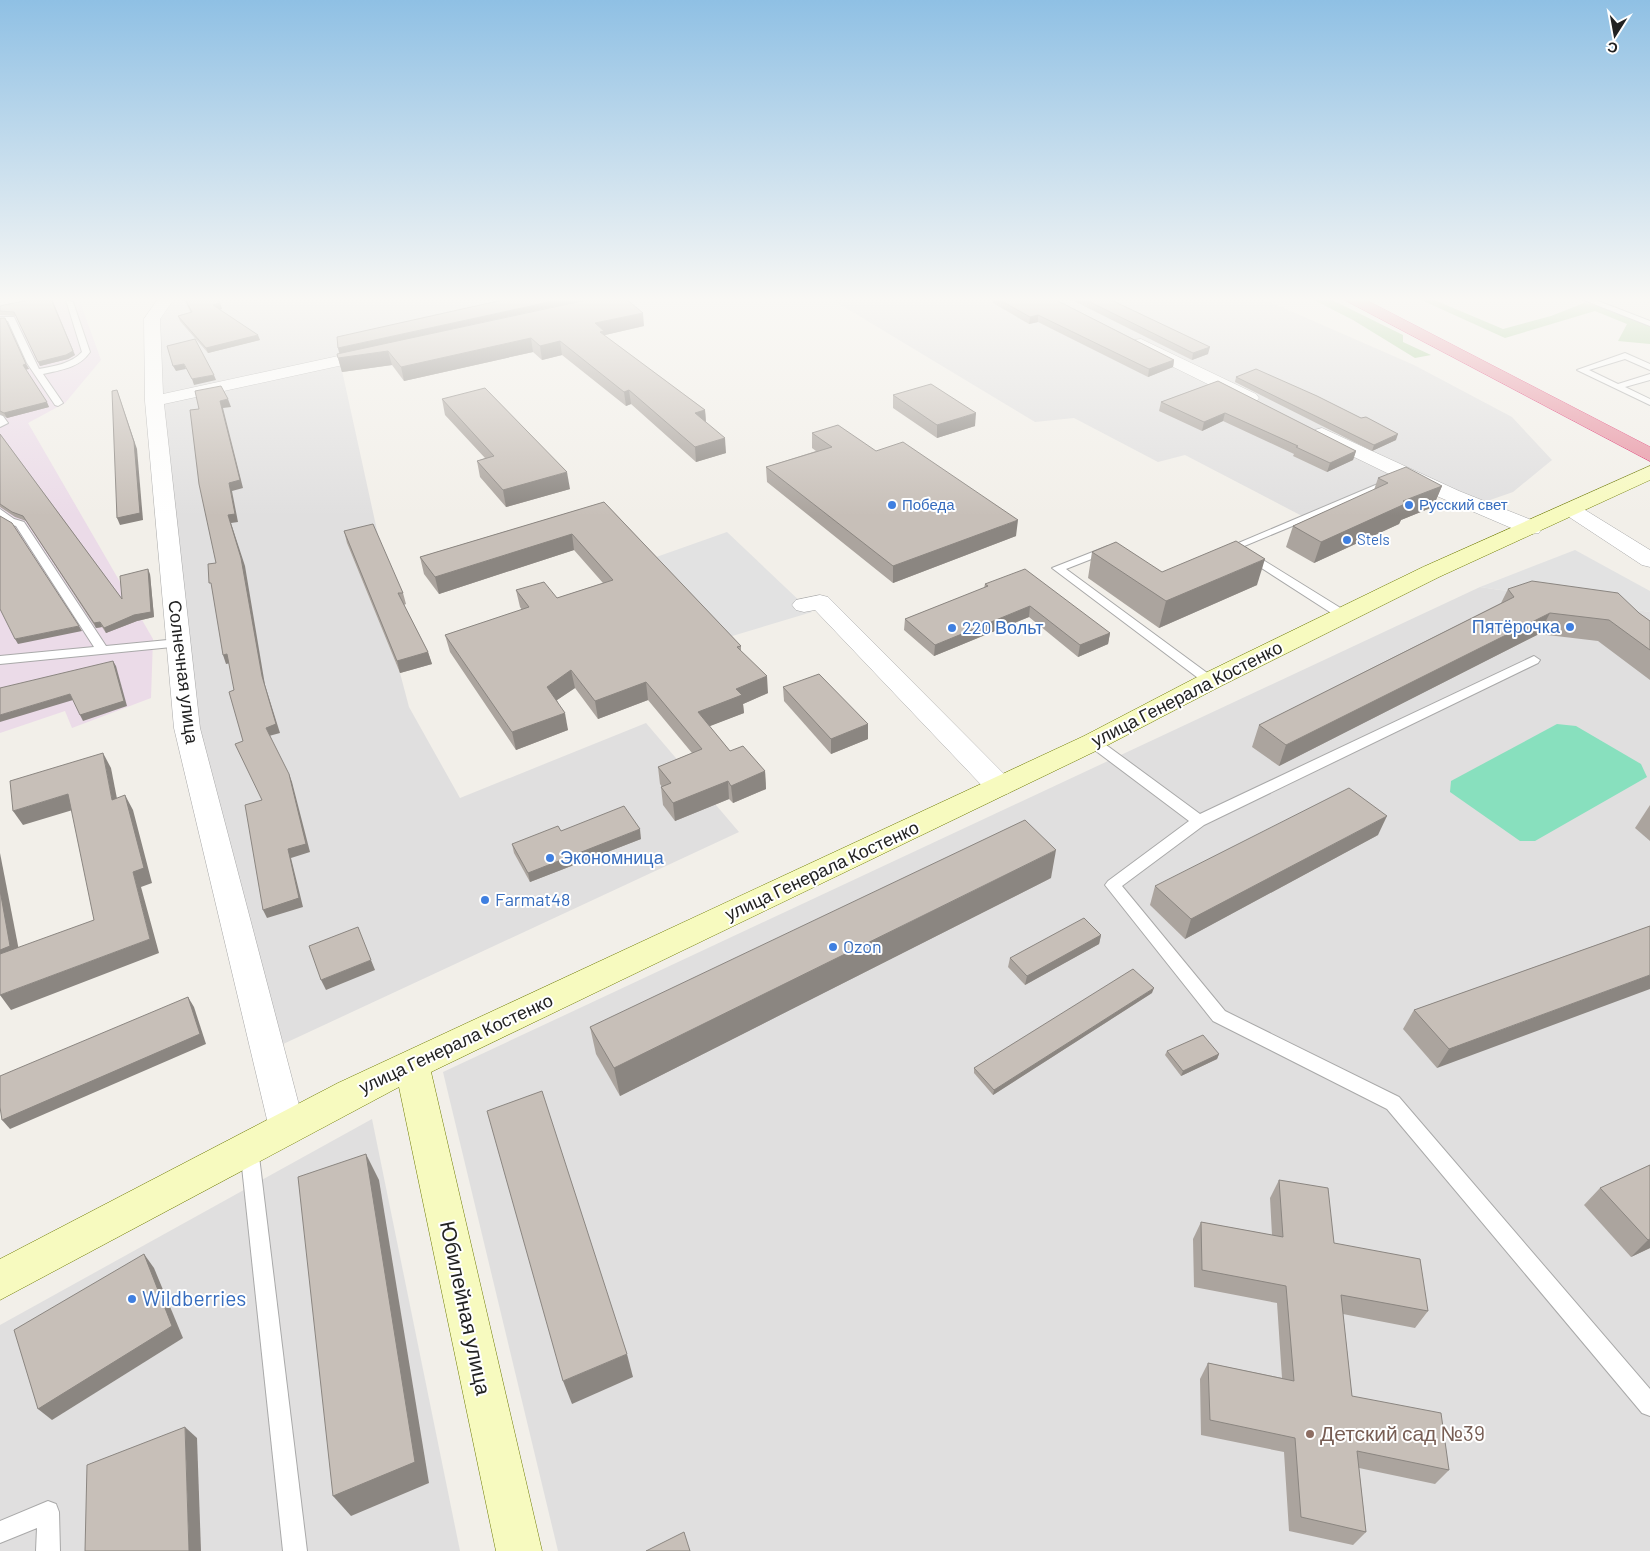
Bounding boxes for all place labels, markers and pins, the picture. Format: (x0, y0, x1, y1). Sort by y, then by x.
place label: Победа (902, 495, 955, 513)
place label: Русский свет (1419, 495, 1508, 513)
marker: Победа (886, 499, 898, 511)
marker: Русский свет (1403, 499, 1415, 511)
place label: Stels (1357, 530, 1390, 548)
marker: Stels (1341, 534, 1353, 546)
place label: Пятёрочка (1472, 615, 1561, 637)
place label: 220 Вольт (962, 616, 1043, 638)
marker: Пятёрочка (1564, 621, 1576, 633)
marker: 220 Вольт (946, 622, 958, 634)
place label: Экономница (560, 846, 665, 868)
marker: Экономница (544, 852, 556, 864)
place label: Farmat48 (495, 888, 570, 910)
marker: Farmat48 (479, 894, 491, 906)
place label: Ozon (843, 935, 882, 957)
marker: Ozon (827, 941, 839, 953)
place label: Wildberries (142, 1285, 246, 1310)
marker: Wildberries (126, 1293, 138, 1305)
place label: Детский сад №39 (1320, 1420, 1485, 1445)
marker: Детский сад №39 (1304, 1428, 1316, 1440)

